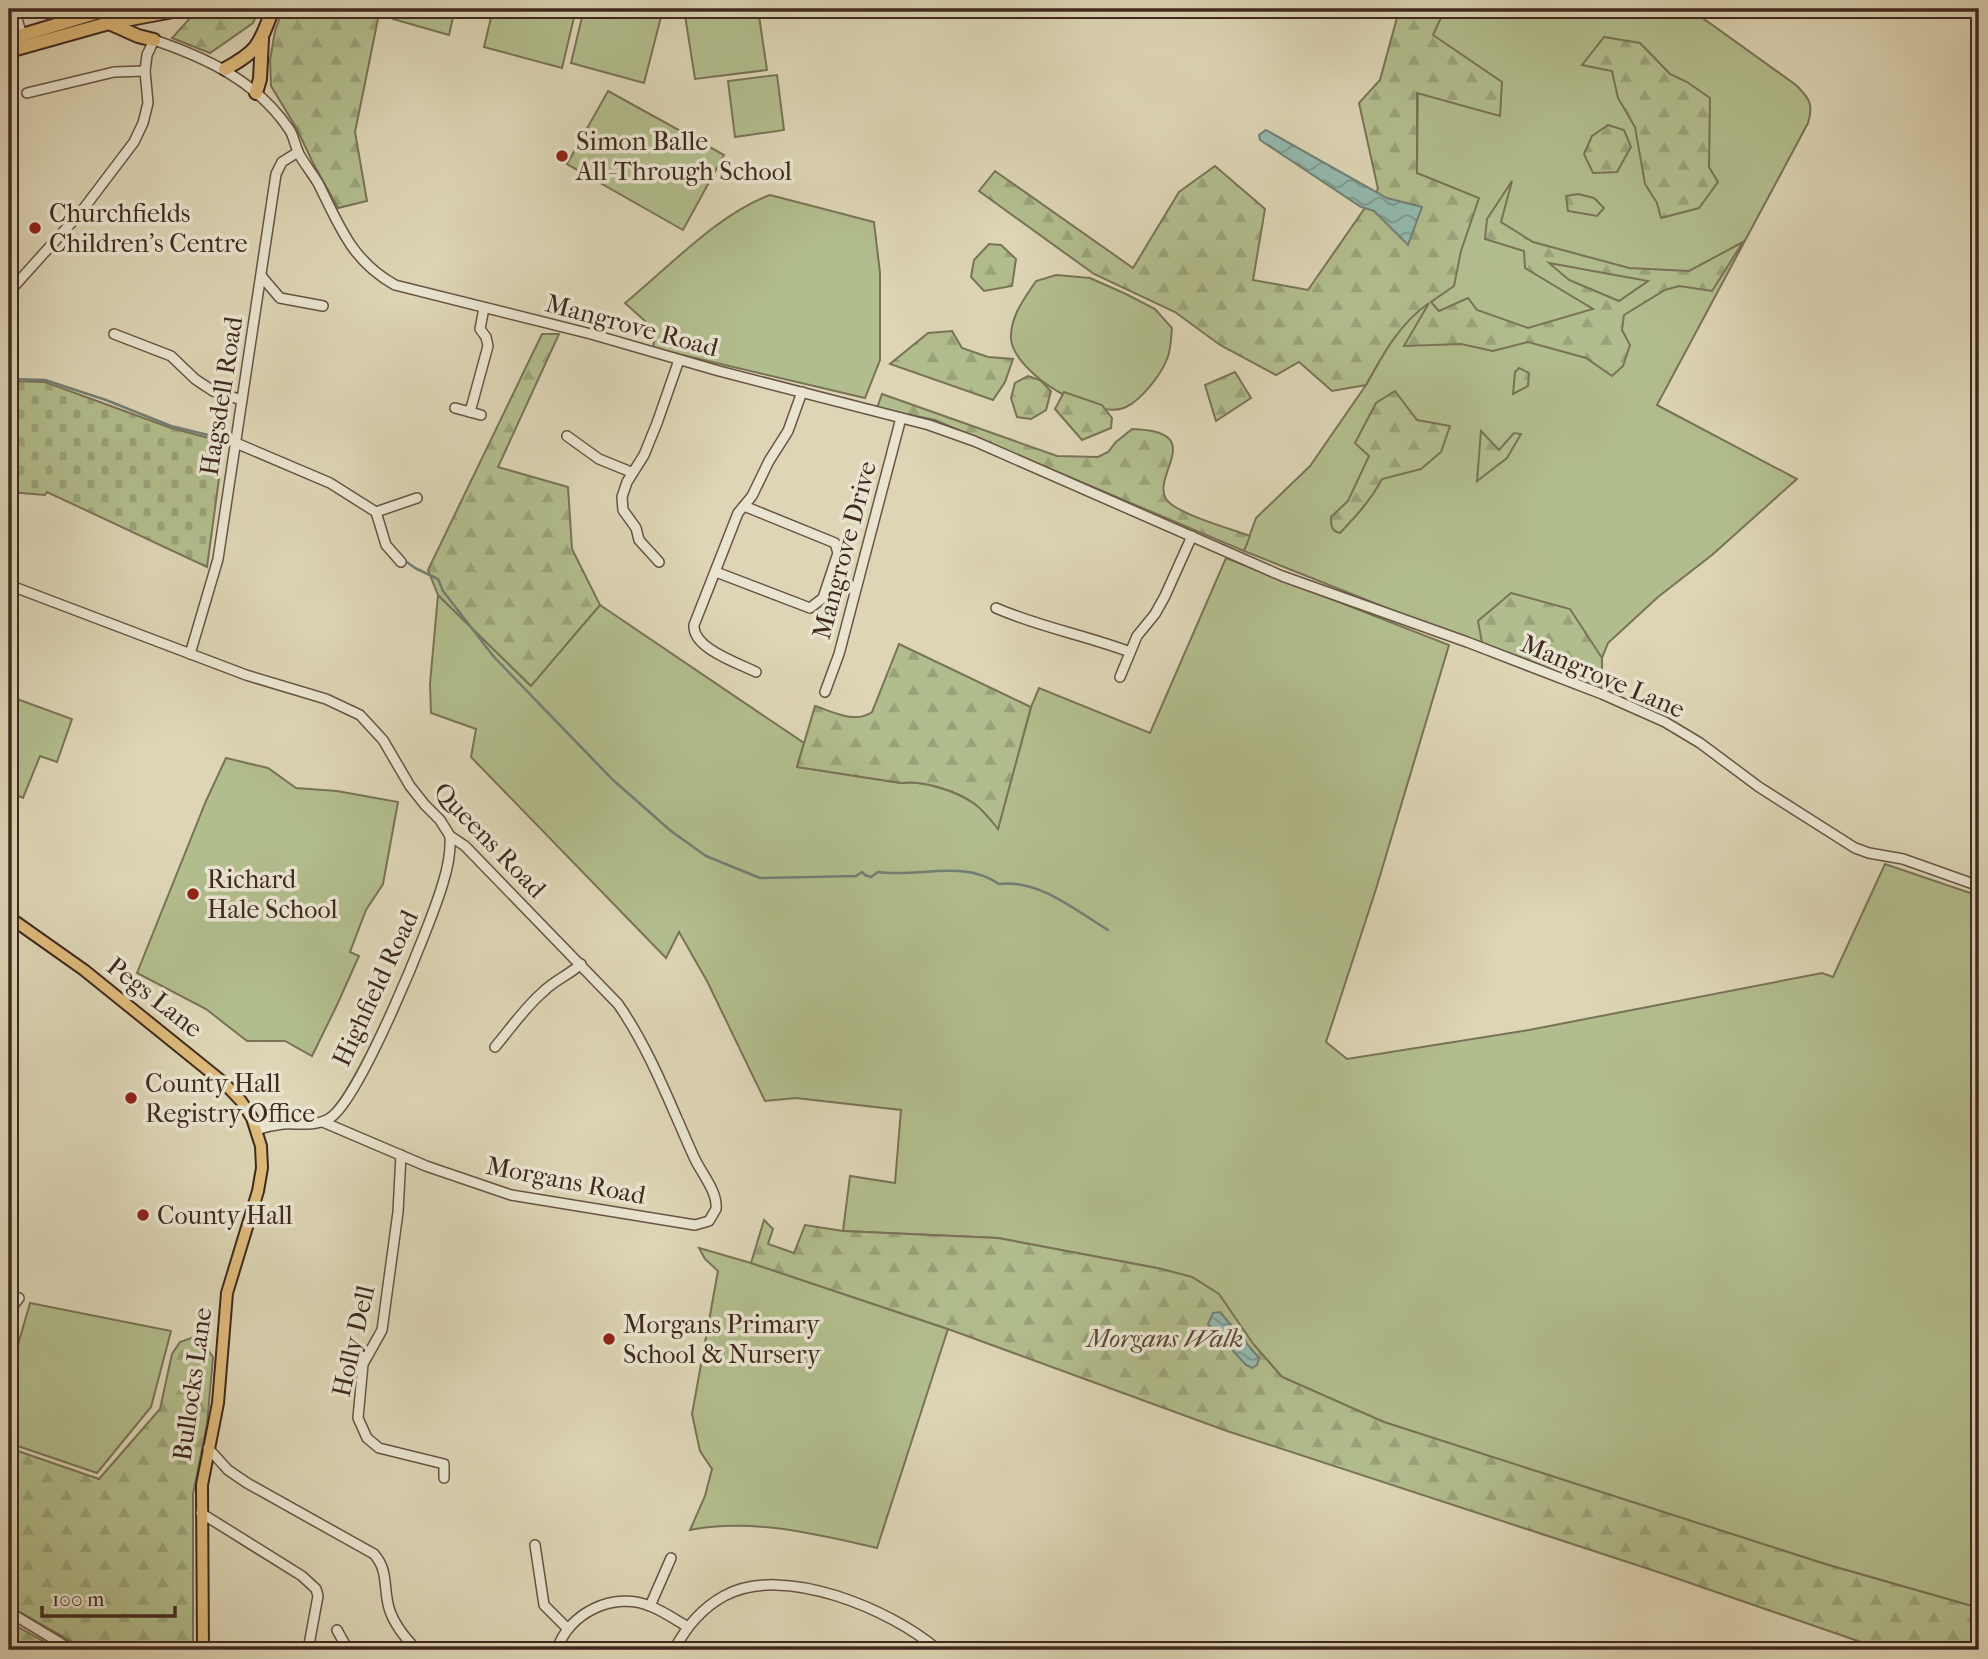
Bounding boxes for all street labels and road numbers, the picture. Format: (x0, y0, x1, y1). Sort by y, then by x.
street label: Mangrove Road (542, 288, 722, 364)
street label: Hagsdell Road (194, 313, 250, 478)
street label: Mangrove Drive (806, 458, 883, 643)
street label: Mangrove Lane (1516, 628, 1690, 725)
street label: Queens Road (427, 776, 553, 905)
street label: Highfield Road (326, 905, 425, 1071)
street label: Pegs Lane (101, 951, 209, 1044)
street label: Morgans Road (484, 1150, 649, 1211)
street label: Holly Dell (326, 1282, 381, 1400)
street label: Bullocks Lane (166, 1305, 219, 1463)

